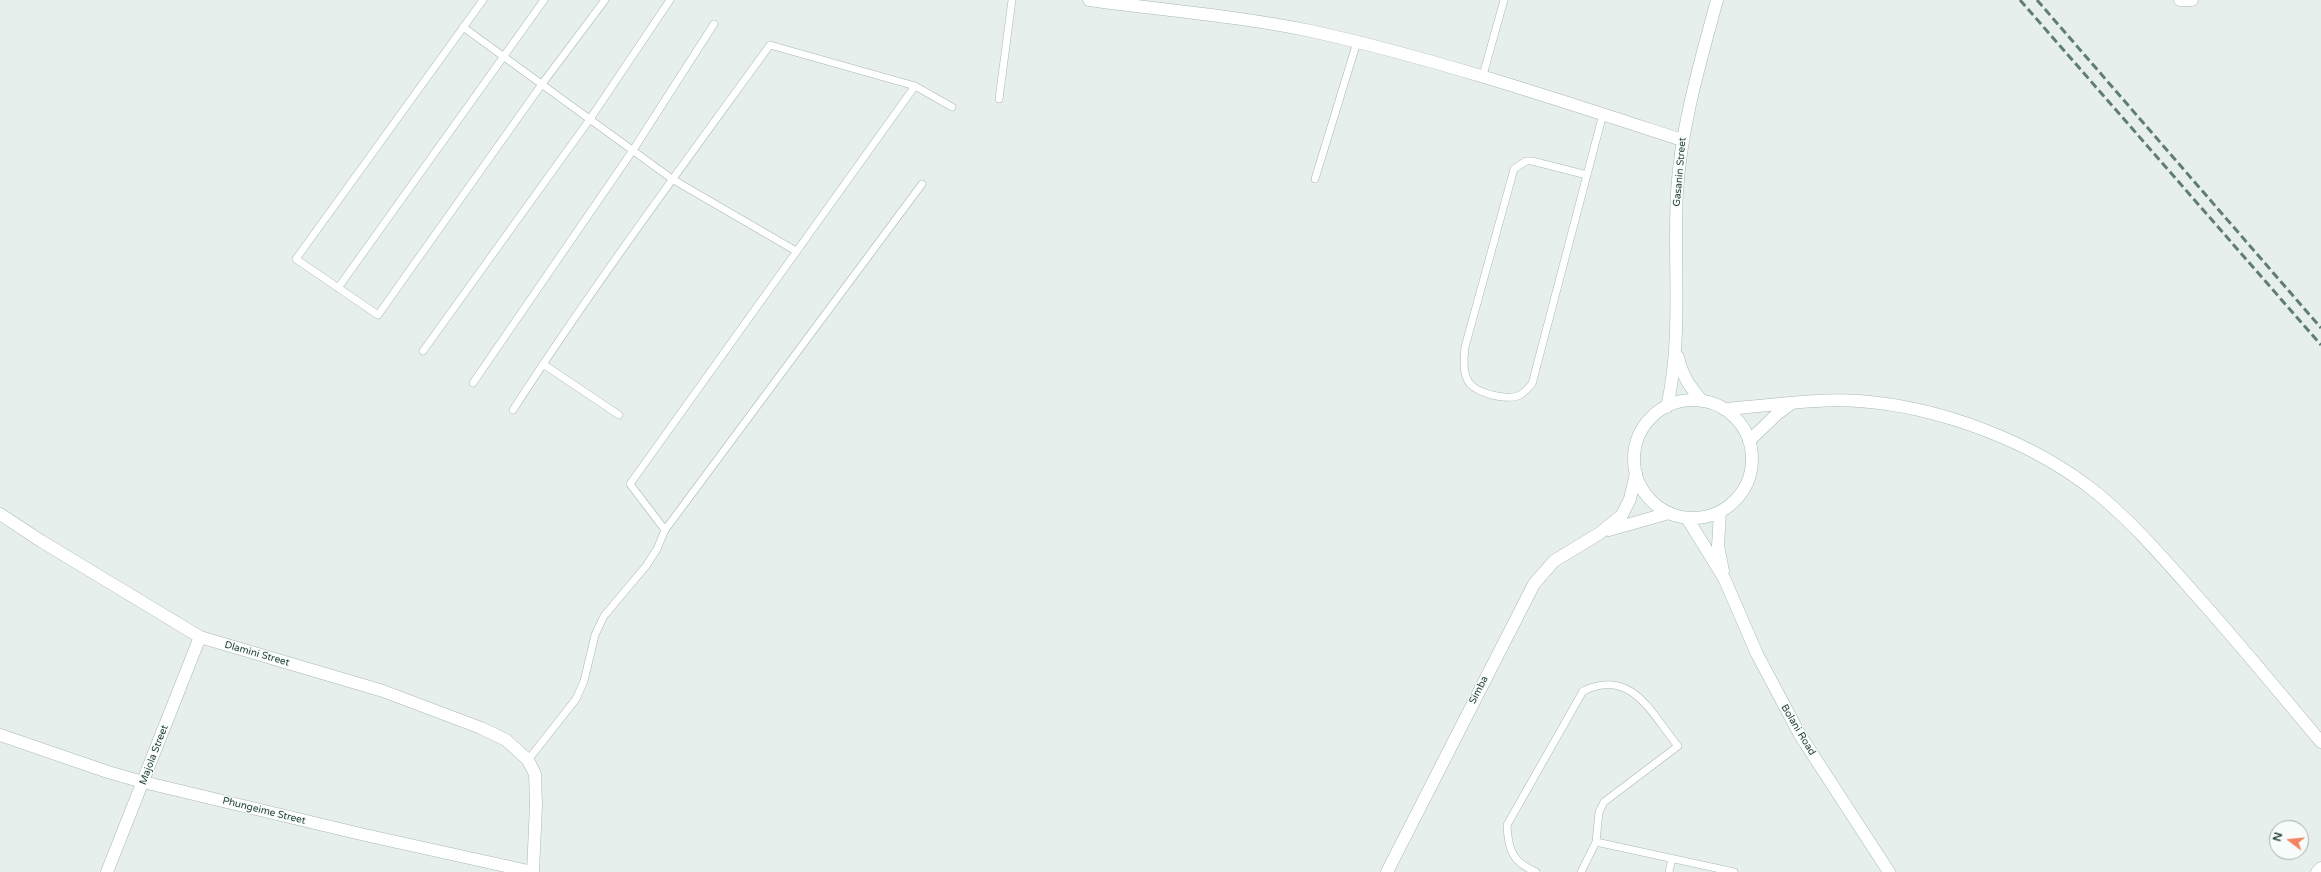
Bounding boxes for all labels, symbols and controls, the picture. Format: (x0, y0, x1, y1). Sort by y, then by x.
street label: Gasanin Street (1671, 137, 1689, 207)
street label: Dlamini Street (223, 639, 291, 669)
street label: Simba (1467, 674, 1491, 706)
street label: Bolani Road (1778, 702, 1818, 758)
street label: Majola Street (137, 723, 171, 787)
street label: Phungeime Street (221, 795, 307, 827)
north arrow (2269, 820, 2309, 860)
text: N (2270, 831, 2285, 843)

